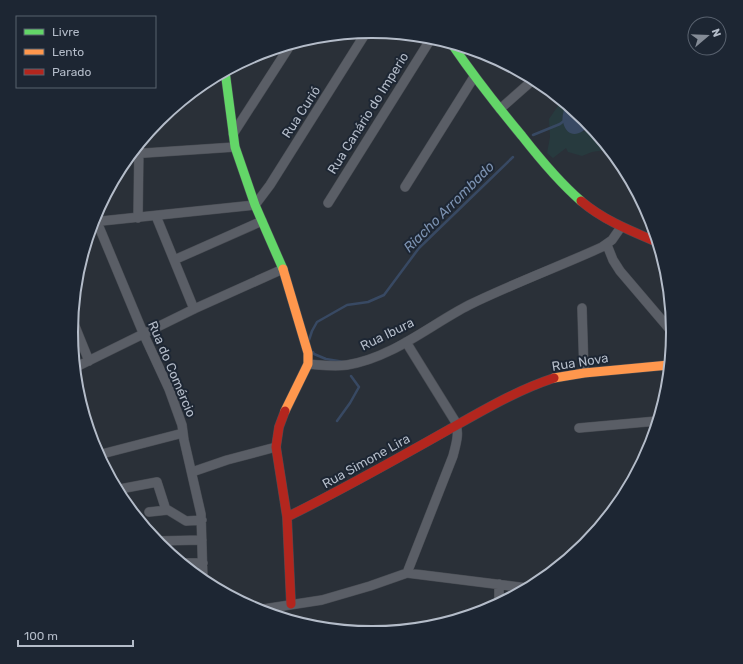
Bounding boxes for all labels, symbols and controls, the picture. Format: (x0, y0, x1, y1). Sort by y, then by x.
legend (16, 16, 156, 88)
north arrow (687, 16, 727, 56)
text: Livre (52, 25, 80, 39)
text: N (709, 27, 723, 39)
text: Lento (52, 45, 84, 59)
street label: Rua Canário do Imperio (324, 49, 412, 177)
text: Parado (52, 65, 91, 79)
street label: Rua Curió (279, 83, 323, 141)
water label: Riacho Arrombado (400, 158, 498, 256)
street label: Rua Ibura (358, 315, 416, 353)
street label: Rua do Comércio (145, 319, 199, 419)
street label: Rua Nova (551, 350, 609, 374)
street label: Rua Simone Lira (320, 431, 412, 491)
scale bar (18, 622, 133, 648)
text: 100 m (24, 629, 58, 643)

